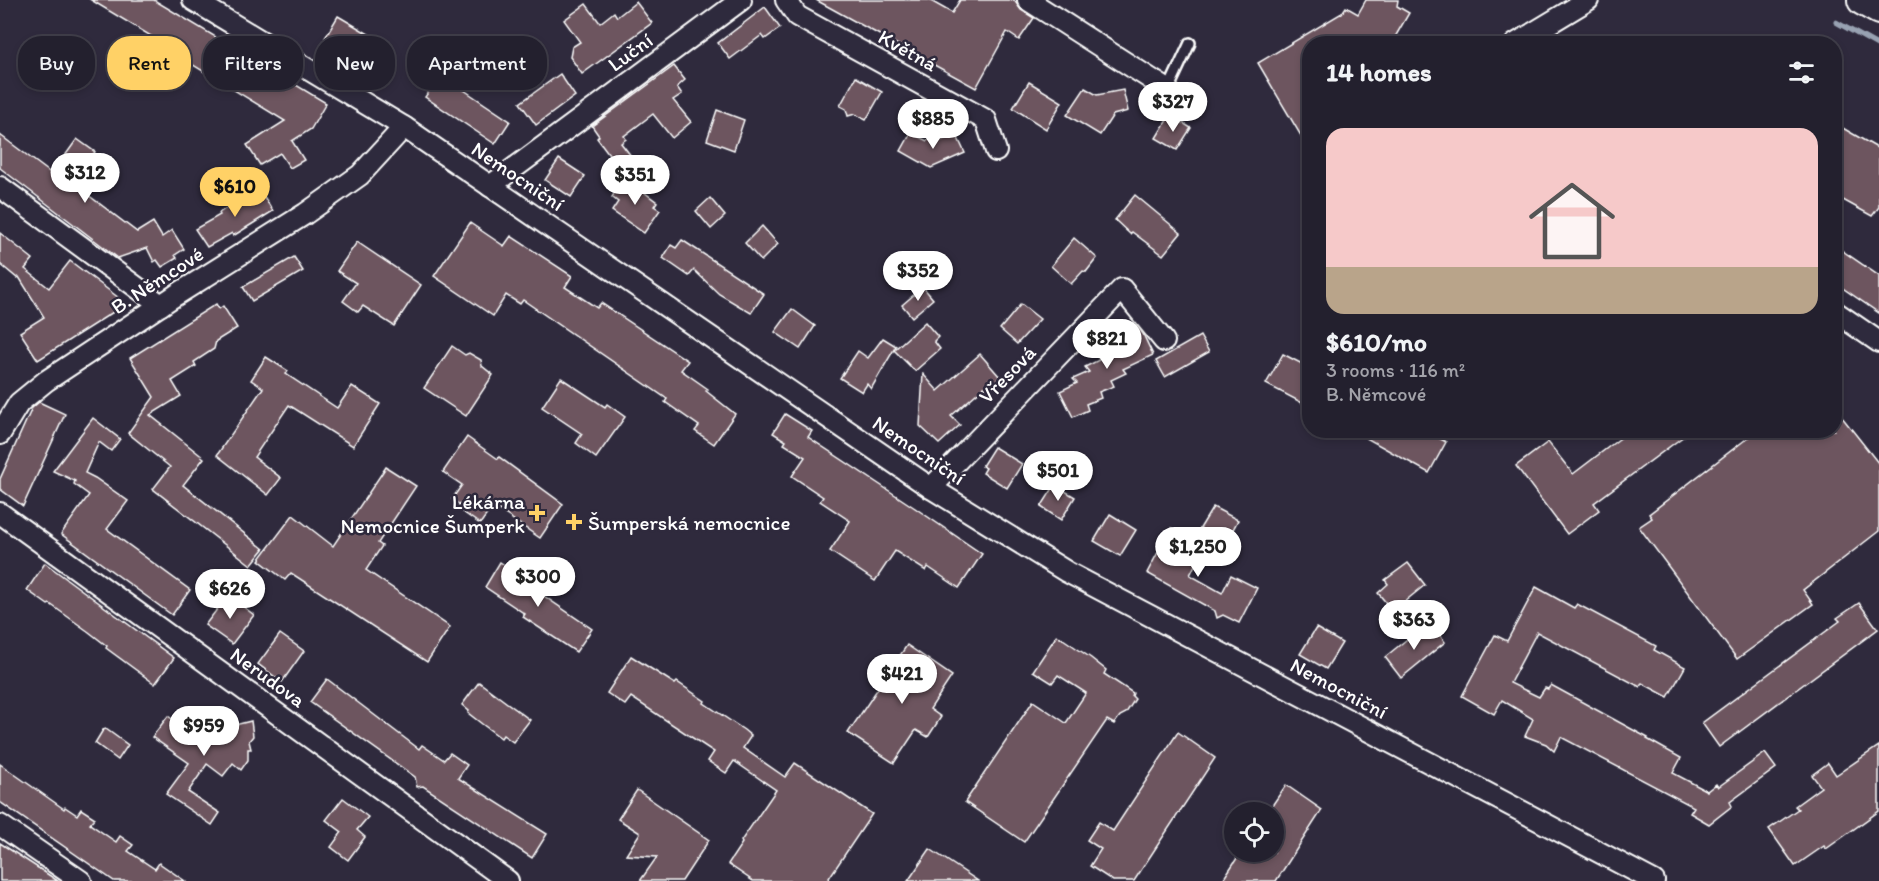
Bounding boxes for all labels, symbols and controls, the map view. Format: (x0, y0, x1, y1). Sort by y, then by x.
street label: Květná (874, 24, 942, 76)
street label: Luční (603, 27, 658, 77)
chip: Buy (18, 36, 95, 90)
chip: Rent (107, 36, 191, 90)
chip: Filters (203, 36, 303, 90)
chip: New (315, 36, 395, 90)
chip: Apartment (407, 36, 547, 90)
text: 14 homes (1326, 56, 1432, 88)
icon: filters (1785, 56, 1818, 89)
pin: $327 (1137, 82, 1209, 133)
text: $327 (1152, 89, 1194, 113)
pin: $885 (897, 99, 969, 150)
text: $885 (912, 106, 954, 130)
street label: Nemocniční (467, 136, 570, 216)
pin: $312 (49, 153, 121, 204)
pin: $351 (599, 155, 671, 206)
text: $312 (65, 160, 105, 184)
text: $351 (615, 162, 655, 186)
pin: $610 (199, 167, 271, 218)
icon: home (1518, 167, 1626, 275)
text: $610 (214, 174, 256, 198)
street label: B. Němcové (106, 241, 208, 319)
pin: $352 (882, 251, 954, 302)
text: $352 (897, 258, 939, 282)
pin: $821 (1071, 319, 1143, 370)
text: $821 (1087, 326, 1127, 350)
text: $610/mo (1326, 326, 1427, 358)
street label: Vřesová (973, 340, 1041, 408)
text: 3 rooms · 116 m² (1326, 358, 1465, 382)
text: B. Němcové (1326, 382, 1426, 406)
street label: Nemocniční (868, 410, 971, 490)
pin: $501 (1022, 451, 1094, 502)
text: $501 (1037, 458, 1079, 482)
place label: Lékárna Nemocnice Šumperk (341, 489, 525, 538)
marker: Lékárna Nemocnice Šumperk (530, 506, 544, 520)
place label: Šumperská nemocnice (588, 510, 790, 535)
marker: Šumperská nemocnice (565, 513, 583, 531)
pin: $1,250 (1149, 527, 1247, 578)
text: $1,250 (1169, 534, 1227, 558)
pin: $300 (502, 557, 574, 608)
text: $300 (515, 564, 561, 588)
pin: $626 (194, 569, 266, 620)
text: $626 (209, 576, 251, 600)
pin: $363 (1378, 600, 1450, 651)
text: $363 (1393, 607, 1435, 631)
street label: Nerudova (226, 641, 310, 713)
street label: Nemocniční (1286, 652, 1392, 724)
pin: $421 (866, 654, 938, 705)
text: $421 (881, 661, 923, 685)
pin: $959 (168, 706, 240, 757)
text: $959 (183, 713, 225, 737)
map controls (1224, 802, 1284, 862)
button: locate (1224, 802, 1284, 862)

